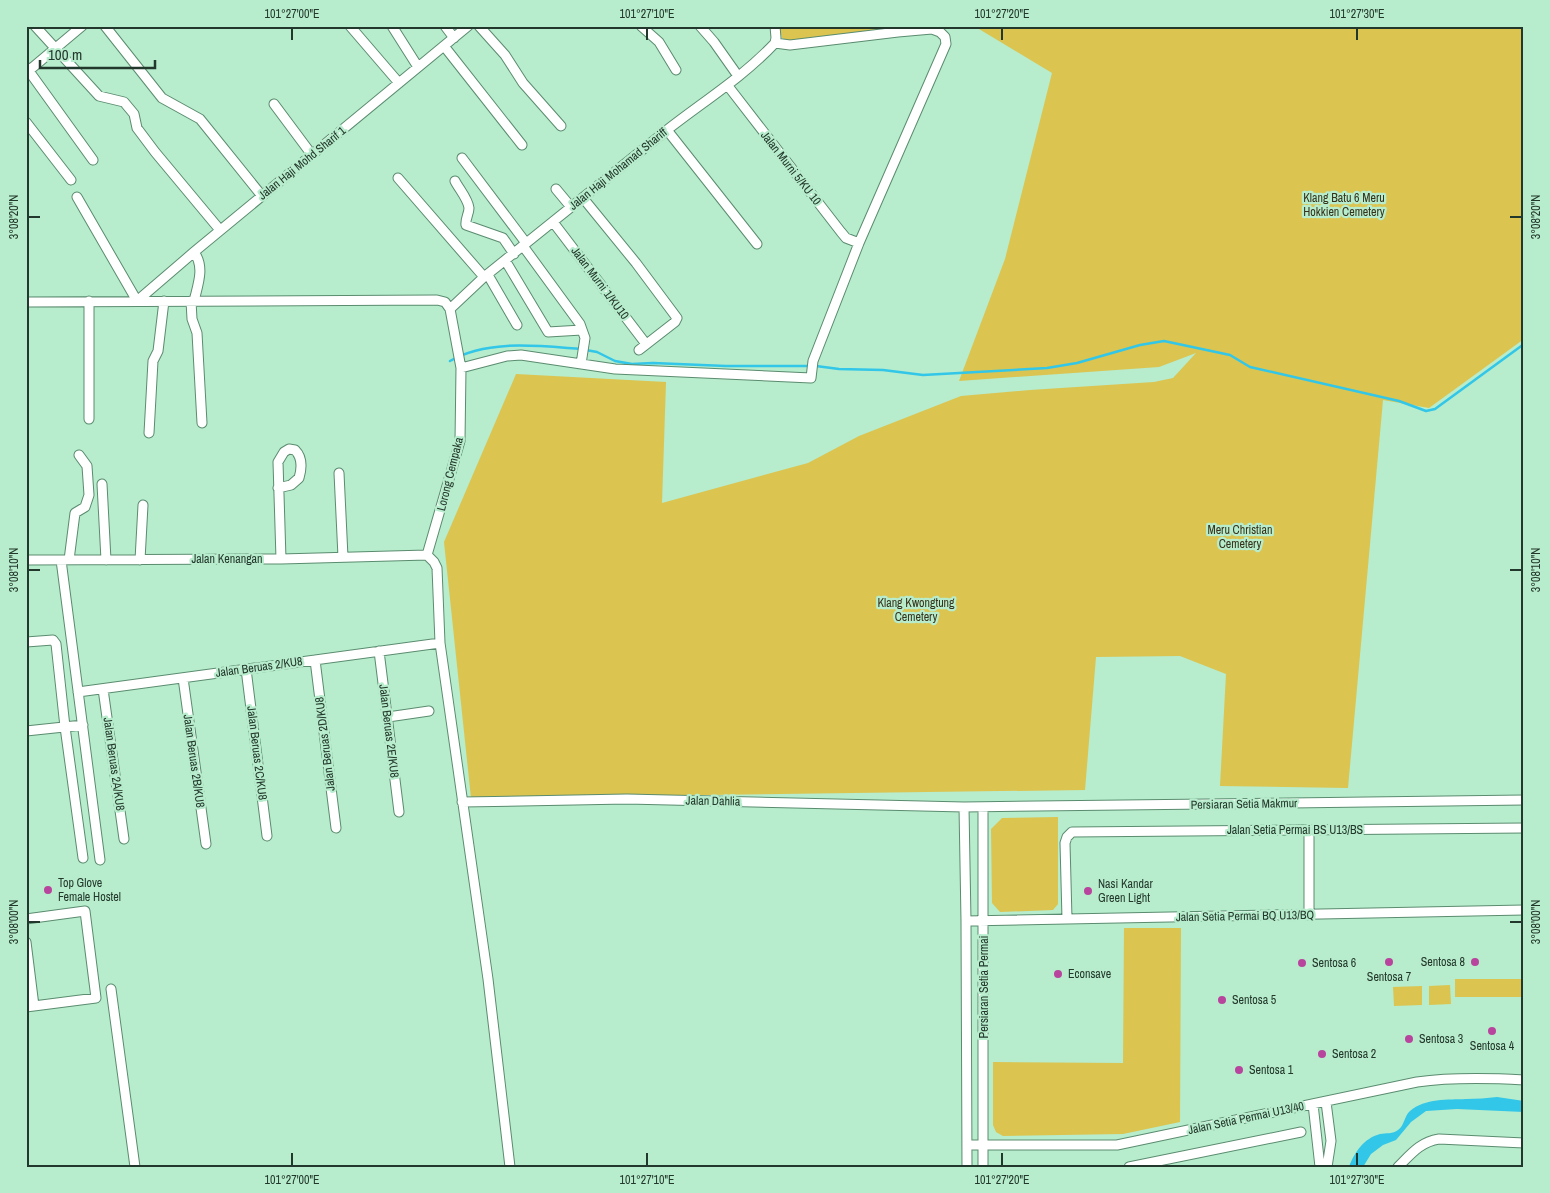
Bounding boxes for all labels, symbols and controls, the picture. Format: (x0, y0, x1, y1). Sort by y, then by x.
text: 101°27'00"E (264, 6, 320, 22)
text: 101°27'10"E (619, 6, 675, 22)
text: 101°27'20"E (974, 6, 1030, 22)
text: 101°27'30"E (1329, 6, 1385, 22)
scale bar (40, 38, 155, 70)
text: 100 m (48, 44, 82, 65)
street label: Jalan Haji Mohd Sharif 1 (255, 122, 350, 203)
street label: Jalan Haji Mohamad Shariff (566, 124, 671, 214)
street label: Jalan Murni 5/KU 10 (757, 128, 825, 208)
park label: Klang Batu 6 Meru Hokkien Cemetery (1303, 190, 1385, 220)
text: 3°08'20"N (6, 195, 22, 239)
text: 3°08'20"N (1528, 195, 1544, 239)
street label: Jalan Murni 1/KU10 (567, 243, 633, 323)
street label: Lorong Cempaka (433, 435, 467, 513)
park label: Meru Christian Cemetery (1207, 522, 1273, 552)
text: 3°08'10"N (6, 548, 22, 592)
text: 3°08'10"N (1528, 548, 1544, 592)
street label: Jalan Kenangan (191, 551, 263, 567)
park label: Klang Kwongtung Cemetery (877, 595, 955, 625)
street label: Jalan Beruas 2/KU8 (215, 653, 303, 681)
street label: Jalan Beruas 2E/KU8 (375, 683, 403, 779)
street label: Jalan Beruas 2D/KU8 (311, 696, 339, 792)
street label: Jalan Beruas 2C/KU8 (243, 705, 271, 801)
street label: Jalan Beruas 2B/KU8 (180, 713, 208, 809)
street label: Jalan Beruas 2A/KU8 (100, 716, 128, 812)
street label: Jalan Dahlia (686, 793, 741, 809)
street label: Persiaran Setia Makmur (1191, 795, 1298, 813)
street label: Jalan Setia Permai BS U13/BS (1227, 822, 1364, 838)
place label: Top Glove Female Hostel (58, 875, 121, 905)
place label: Nasi Kandar Green Light (1098, 876, 1153, 906)
marker: Top Glove Female Hostel (42, 884, 54, 896)
marker: Nasi Kandar Green Light (1082, 885, 1094, 897)
text: 3°08'00"N (6, 900, 22, 944)
text: 3°08'00"N (1528, 900, 1544, 944)
street label: Jalan Setia Permai BQ U13/BQ (1176, 907, 1315, 925)
street label: Persiaran Setia Permai (976, 936, 992, 1038)
place label: Sentosa 8 (1421, 954, 1465, 970)
place label: Sentosa 6 (1312, 955, 1356, 971)
marker: Sentosa 7 (1383, 956, 1395, 968)
marker: Sentosa 8 (1469, 956, 1481, 968)
marker: Sentosa 6 (1296, 957, 1308, 969)
place label: Econsave (1068, 966, 1111, 982)
marker: Econsave (1052, 968, 1064, 980)
place label: Sentosa 7 (1367, 969, 1412, 985)
place label: Sentosa 5 (1232, 992, 1277, 1008)
marker: Sentosa 5 (1216, 994, 1228, 1006)
marker: Sentosa 4 (1486, 1025, 1498, 1037)
place label: Sentosa 3 (1419, 1031, 1463, 1047)
marker: Sentosa 3 (1403, 1033, 1415, 1045)
place label: Sentosa 4 (1470, 1038, 1515, 1054)
place label: Sentosa 2 (1332, 1046, 1376, 1062)
marker: Sentosa 2 (1316, 1048, 1328, 1060)
place label: Sentosa 1 (1249, 1062, 1294, 1078)
marker: Sentosa 1 (1233, 1064, 1245, 1076)
street label: Jalan Setia Permai U13/40 (1187, 1098, 1305, 1138)
text: 101°27'00"E (264, 1172, 320, 1188)
text: 101°27'10"E (619, 1172, 675, 1188)
text: 101°27'20"E (974, 1172, 1030, 1188)
text: 101°27'30"E (1329, 1172, 1385, 1188)

